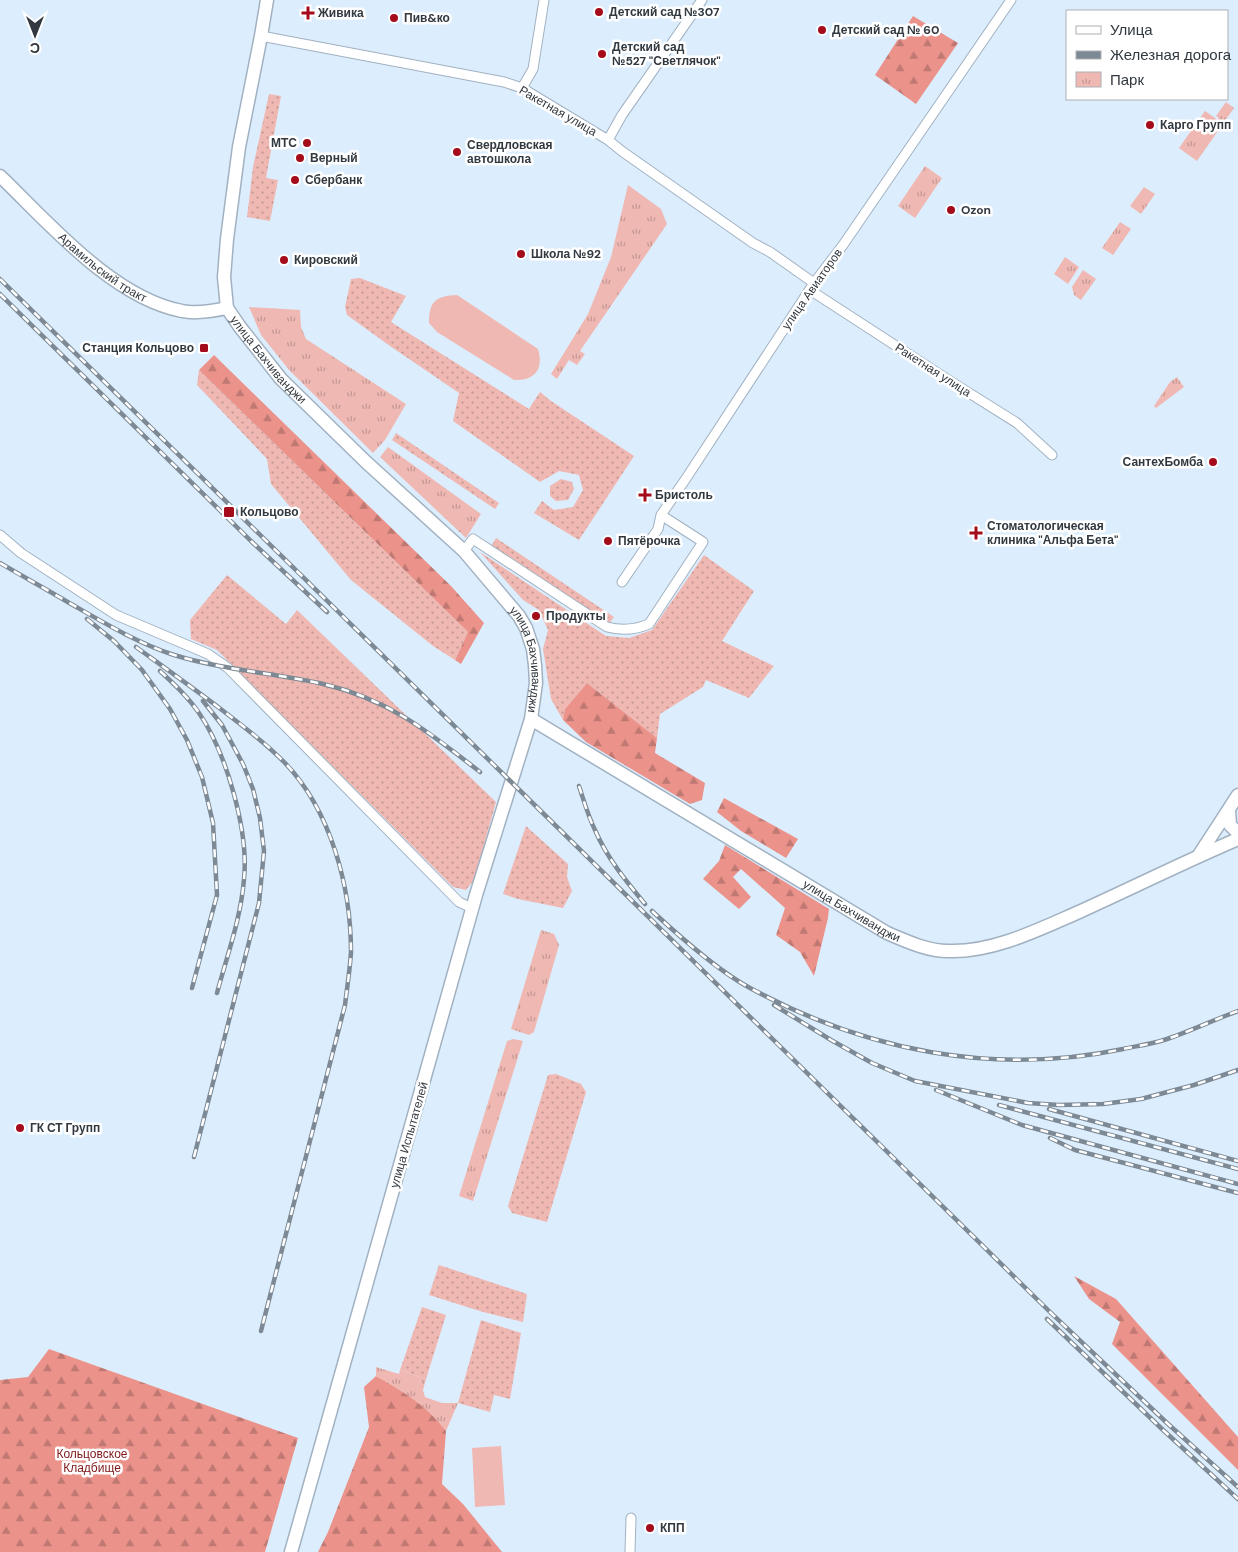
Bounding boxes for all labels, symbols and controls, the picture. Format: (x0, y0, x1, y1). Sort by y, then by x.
place label: Детский сад №307 (609, 4, 720, 20)
place label: Живика (317, 5, 364, 21)
marker: Детский сад №307 (593, 6, 605, 18)
marker: Живика (302, 7, 314, 19)
north arrow (10, 10, 60, 60)
place label: Пив&ко (404, 10, 450, 26)
legend (1066, 10, 1228, 100)
marker: Пив&ко (388, 12, 400, 24)
text: Улица (1110, 20, 1153, 40)
place label: Детский сад № 60 (832, 22, 939, 38)
marker: Детский сад № 60 (816, 24, 828, 36)
text: С (30, 39, 40, 57)
place label: Детский сад №527 "Светлячок" (612, 39, 721, 69)
text: Железная дорога (1110, 45, 1232, 65)
marker: Детский сад №527 "Светлячок" (596, 48, 608, 60)
text: Парк (1110, 70, 1144, 90)
street label: Ракетная улица (516, 82, 600, 140)
place label: Карго Групп (1160, 117, 1231, 133)
marker: Карго Групп (1144, 119, 1156, 131)
place label: МТС (271, 135, 297, 151)
marker: МТС (301, 137, 313, 149)
place label: Свердловская автошкола (467, 137, 552, 167)
marker: Свердловская автошкола (451, 146, 463, 158)
place label: Верный (310, 150, 358, 166)
marker: Верный (294, 152, 306, 164)
place label: Сбербанк (305, 172, 363, 188)
marker: Сбербанк (289, 174, 301, 186)
place label: Ozon (961, 202, 991, 218)
marker: Ozon (945, 204, 957, 216)
street label: Арамильский тракт (55, 229, 150, 306)
street label: улица Авиаторов (778, 245, 846, 333)
place label: Школа №92 (531, 246, 601, 262)
marker: Школа №92 (515, 248, 527, 260)
place label: Кировский (294, 252, 358, 268)
marker: Кировский (278, 254, 290, 266)
street label: улица Бахчиванджи (227, 312, 310, 407)
street label: Ракетная улица (892, 339, 974, 401)
place label: Станция Кольцово (82, 340, 194, 356)
marker: Станция Кольцово (198, 342, 210, 354)
place label: СантехБомба (1123, 454, 1203, 470)
marker: СантехБомба (1207, 456, 1219, 468)
place label: Бристоль (655, 487, 713, 503)
marker: Бристоль (639, 489, 651, 501)
place label: Кольцово (240, 504, 299, 520)
marker: Кольцово (222, 505, 236, 519)
place label: Стоматологическая клиника "Альфа Бета" (987, 518, 1118, 548)
marker: Стоматологическая клиника "Альфа Бета" (969, 526, 983, 540)
place label: Пятёрочка (618, 533, 681, 549)
marker: Пятёрочка (602, 535, 614, 547)
street label: улица Бахчиванджи (506, 603, 544, 714)
place label: Продукты (546, 608, 606, 624)
marker: Продукты (530, 610, 542, 622)
street label: улица Бахчиванджи (800, 876, 903, 946)
street label: улица Испытателей (386, 1080, 432, 1190)
place label: ГК СТ Групп (30, 1120, 100, 1136)
marker: ГК СТ Групп (14, 1122, 26, 1134)
park label: Кольцовское Кладбище (56, 1446, 128, 1476)
place label: КПП (660, 1520, 685, 1536)
marker: КПП (644, 1522, 656, 1534)

